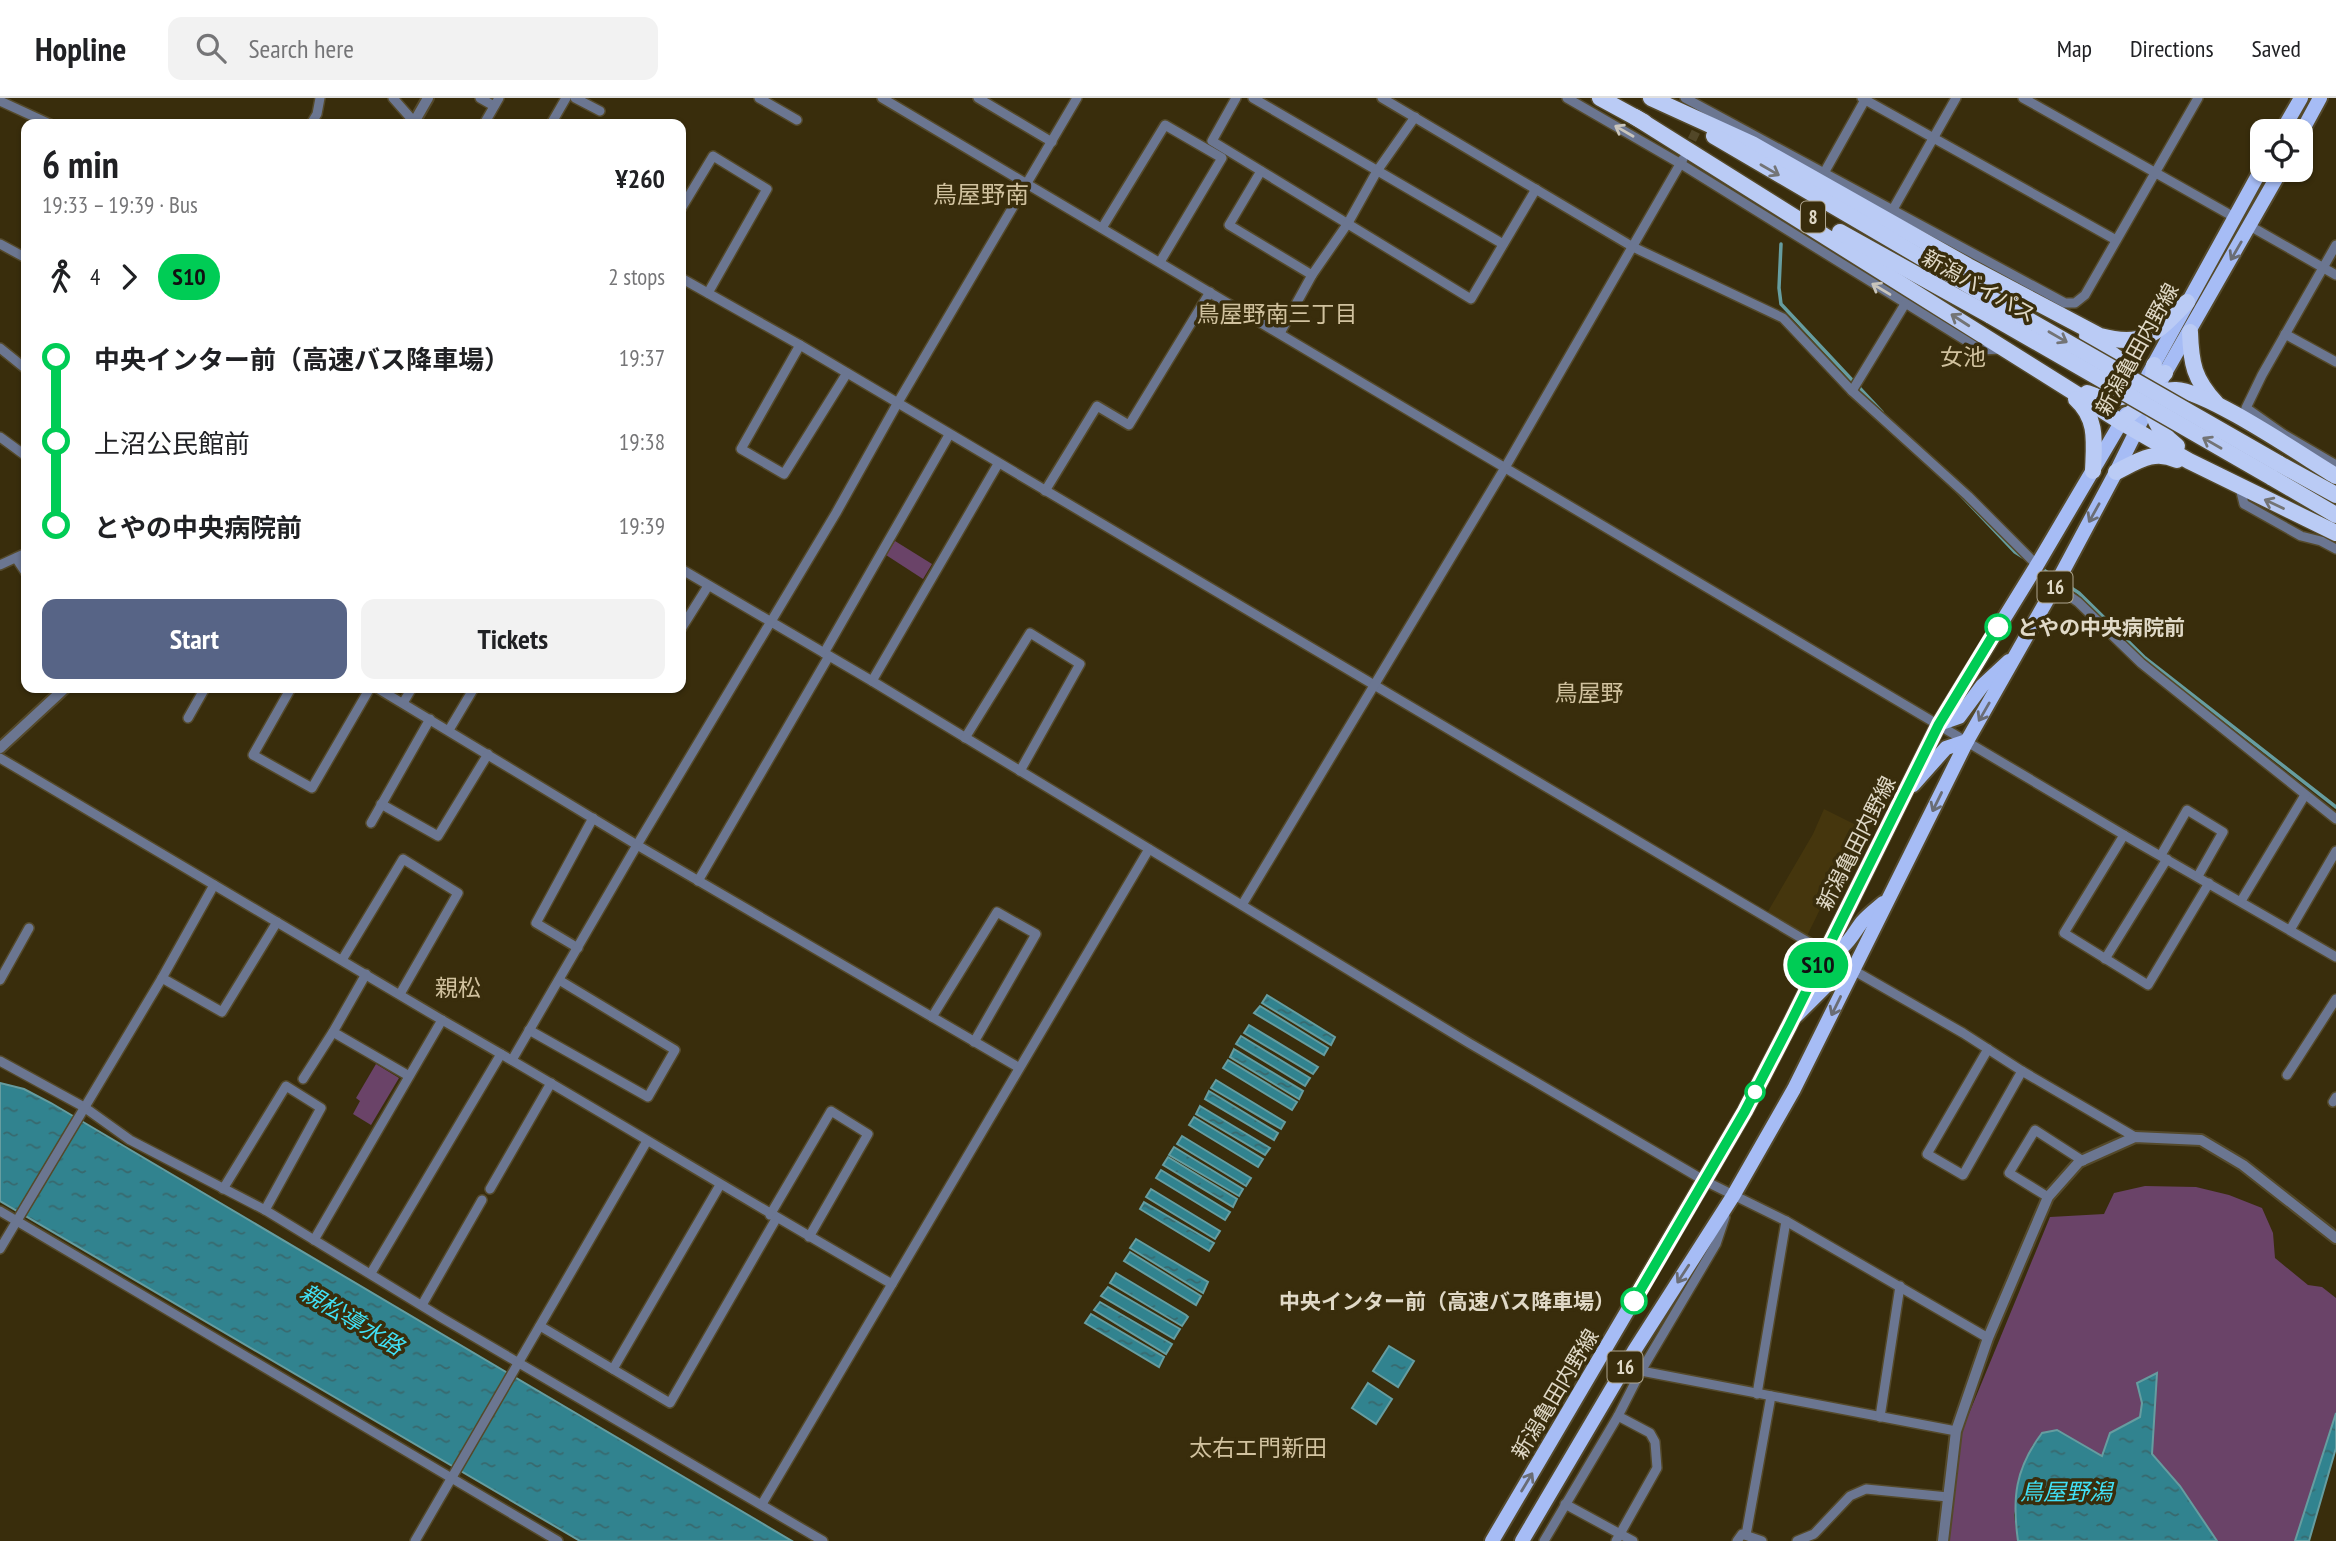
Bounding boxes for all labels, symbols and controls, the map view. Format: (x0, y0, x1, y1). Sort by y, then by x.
search box (168, 17, 658, 80)
text: Hopline (35, 27, 126, 70)
icon: search (192, 29, 230, 67)
text: Search here (248, 32, 354, 65)
text: Map (2057, 33, 2092, 64)
text: Directions (2130, 33, 2214, 64)
text: Saved (2252, 33, 2301, 64)
map controls (2250, 119, 2313, 182)
button: locate (2250, 119, 2313, 182)
one-way arrow (1614, 124, 1634, 138)
text: 6 min (42, 139, 119, 188)
text: ¥260 (615, 162, 665, 195)
one-way arrow (1760, 163, 1780, 177)
district label: 鳥屋野南 (933, 179, 1029, 210)
text: 19:33 – 19:39 · Bus (42, 190, 198, 219)
road number: 8 (1801, 202, 1825, 232)
one-way arrow (2229, 240, 2242, 261)
street label: 新潟バイパス (1918, 244, 2040, 328)
icon: walk (42, 258, 80, 296)
icon: forward (110, 258, 148, 296)
text: S10 (172, 261, 206, 292)
text: 4 (90, 262, 100, 291)
text: 2 stops (608, 262, 665, 291)
street label: 新潟亀田内野線 (2090, 278, 2184, 420)
one-way arrow (1872, 282, 1892, 296)
district label: 鳥屋野南三丁目 (1197, 299, 1358, 328)
one-way arrow (1951, 312, 1971, 326)
one-way arrow (2047, 331, 2068, 344)
district label: 女池 (1940, 342, 1986, 371)
text: 中央インター前（高速バス降車場） (94, 343, 510, 376)
text: 19:37 (619, 343, 665, 372)
text: 上沼公民館前 (94, 427, 250, 460)
text: 19:38 (619, 427, 665, 456)
one-way arrow (2202, 436, 2222, 450)
one-way arrow (2264, 496, 2285, 509)
one-way arrow (2087, 502, 2100, 523)
text: とやの中央病院前 (94, 511, 302, 544)
text: 19:39 (619, 511, 665, 540)
road number: 16 (2038, 572, 2072, 602)
button: Start (42, 599, 347, 679)
button: Tickets (361, 599, 665, 679)
marker: とやの中央病院前 (1985, 614, 2011, 640)
place label: とやの中央病院前 (2017, 614, 2185, 641)
district label: 鳥屋野 (1555, 678, 1624, 707)
one-way arrow (1977, 701, 1990, 722)
street label: 新潟亀田内野線 (1811, 771, 1901, 915)
one-way arrow (1929, 791, 1943, 812)
line badge: S10 (1778, 942, 1858, 988)
text: S10 (1801, 949, 1835, 980)
district label: 親松 (435, 973, 481, 1002)
one-way arrow (1829, 995, 1842, 1016)
unlabelled marker (1745, 1082, 1765, 1102)
one-way arrow (1676, 1264, 1690, 1283)
water label: 親松導水路 (295, 1277, 410, 1362)
place label: 中央インター前（高速バス降車場） (1279, 1288, 1615, 1315)
marker: 中央インター前（高速バス降車場） (1621, 1288, 1647, 1314)
street label: 新潟亀田内野線 (1506, 1324, 1604, 1464)
road number: 16 (1608, 1352, 1642, 1382)
district label: 太右エ門新田 (1189, 1433, 1327, 1462)
one-way arrow (1520, 1473, 1534, 1493)
water label: 鳥屋野潟 (2020, 1477, 2115, 1506)

